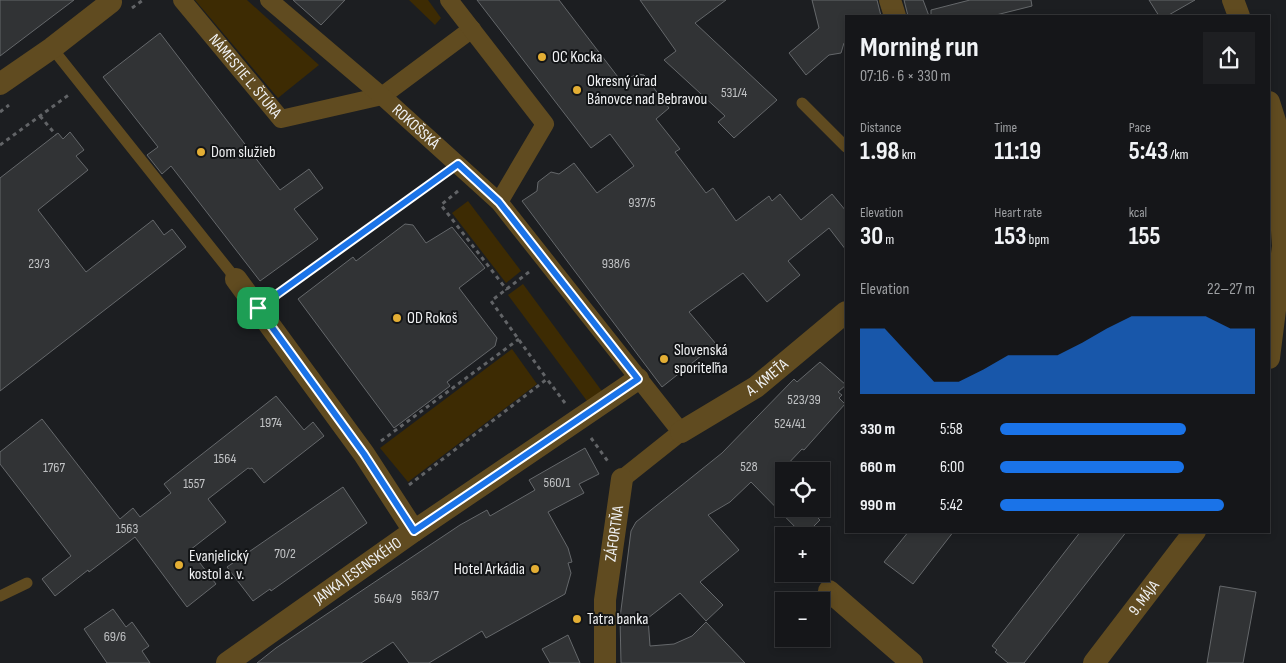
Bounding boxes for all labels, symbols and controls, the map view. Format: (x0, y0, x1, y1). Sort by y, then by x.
street label: NÁMESTIE Ľ. ŠTÚRA (205, 30, 286, 122)
text: Morning run (860, 31, 979, 64)
button: share (1203, 32, 1255, 84)
place label: OC Kocka (552, 48, 602, 67)
marker: OC Kocka (536, 51, 548, 63)
text: 07:16 · 6 × 330 m (860, 67, 951, 86)
place label: Okresný úrad Bánovce nad Bebravou (587, 72, 707, 109)
marker: Okresný úrad Bánovce nad Bebravou (571, 84, 583, 96)
house number: 531/4 (721, 84, 747, 101)
street label: ROKOŠSKÁ (388, 100, 444, 153)
text: Distance (860, 119, 901, 136)
text: Time (994, 119, 1017, 136)
text: Pace (1129, 119, 1151, 136)
text: 1.98 (860, 136, 899, 167)
text: 11:19 (994, 136, 1041, 167)
text: 5:43 (1129, 136, 1168, 167)
place label: Dom služieb (211, 143, 276, 162)
marker: Dom služieb (195, 146, 207, 158)
text: km (899, 146, 916, 163)
text: /km (1168, 146, 1189, 163)
house number: 937/5 (628, 194, 656, 211)
text: Elevation (860, 204, 903, 221)
text: Heart rate (994, 204, 1042, 221)
text: kcal (1129, 204, 1147, 221)
text: 30 (860, 221, 883, 252)
text: 153 (994, 221, 1026, 252)
text: 155 (1129, 221, 1160, 252)
text: m (883, 231, 894, 248)
text: bpm (1026, 231, 1049, 248)
house number: 23/3 (28, 255, 50, 272)
house number: 938/6 (602, 255, 630, 272)
text: Elevation (860, 280, 909, 299)
text: 22–27 m (1207, 280, 1255, 299)
pin (237, 287, 279, 329)
icon: arrive (244, 294, 272, 322)
place label: OD Rokoš (407, 309, 458, 328)
marker: OD Rokoš (391, 312, 403, 324)
place label: Slovenská sporiteľňa (674, 341, 728, 378)
marker: Slovenská sporiteľňa (658, 353, 670, 365)
street label: A. KMEŤA (742, 355, 792, 401)
house number: 523/39 (787, 391, 821, 408)
house number: 1974 (260, 414, 282, 431)
house number: 524/41 (774, 415, 806, 432)
text: 330 m (860, 420, 895, 439)
text: 5:58 (940, 420, 963, 439)
house number: 1564 (214, 450, 237, 467)
house number: 528 (740, 458, 758, 475)
text: 660 m (860, 458, 896, 477)
text: 6:00 (940, 458, 964, 477)
house number: 1767 (43, 459, 65, 476)
map controls (775, 462, 830, 647)
button: locate (775, 462, 830, 517)
house number: 560/1 (544, 474, 571, 491)
house number: 1557 (183, 475, 205, 492)
text: 990 m (860, 496, 896, 515)
text: 5:42 (940, 496, 963, 515)
street label: ZÁFORTŇA (601, 504, 628, 563)
house number: 1563 (116, 520, 138, 537)
button: + (775, 527, 830, 582)
street label: JANKA JESENSKÉHO (309, 533, 405, 609)
house number: 70/2 (274, 545, 296, 562)
place label: Evanjelický kostol a. v. (189, 547, 249, 584)
marker: Evanjelický kostol a. v. (173, 559, 185, 571)
place label: Hotel Arkádia (454, 560, 525, 579)
marker: Hotel Arkádia (529, 563, 541, 575)
street label: 9. MÁJA (1124, 577, 1163, 619)
house number: 563/7 (411, 587, 439, 604)
house number: 564/9 (374, 590, 402, 607)
button: − (775, 592, 830, 647)
place label: Tatra banka (587, 610, 648, 629)
marker: Tatra banka (571, 613, 583, 625)
house number: 69/6 (104, 628, 126, 645)

